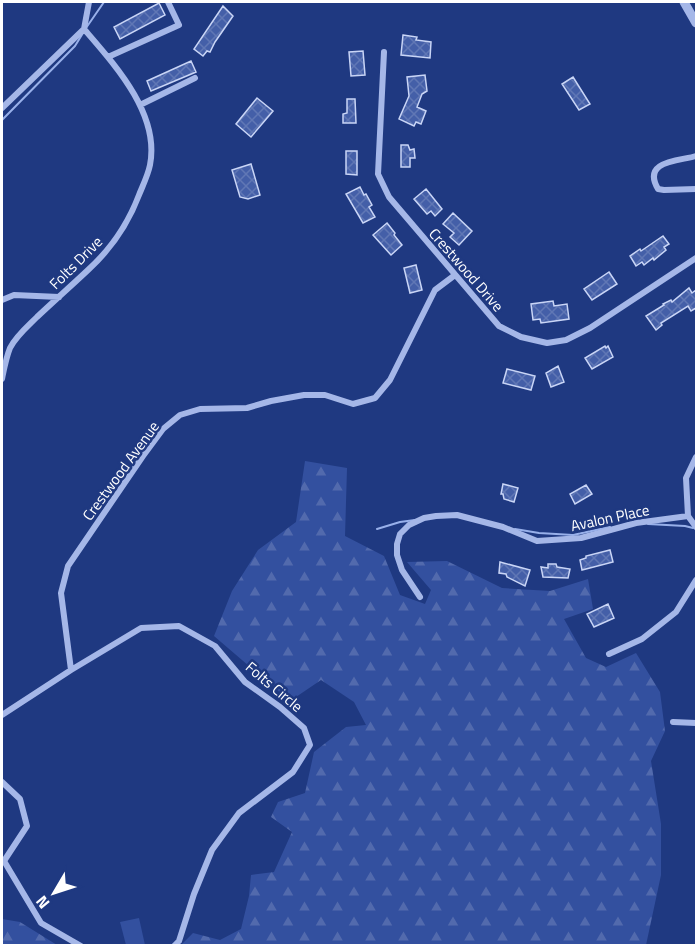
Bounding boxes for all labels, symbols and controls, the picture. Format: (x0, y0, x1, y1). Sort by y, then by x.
street label: Crestwood Drive (424, 223, 509, 317)
street label: Folts Drive (44, 231, 108, 295)
street label: Crestwood Avenue (77, 416, 165, 525)
street label: Avalon Place (568, 498, 651, 537)
street label: Folts Circle (241, 656, 308, 717)
north arrow (24, 863, 84, 923)
text: N (30, 891, 55, 914)

